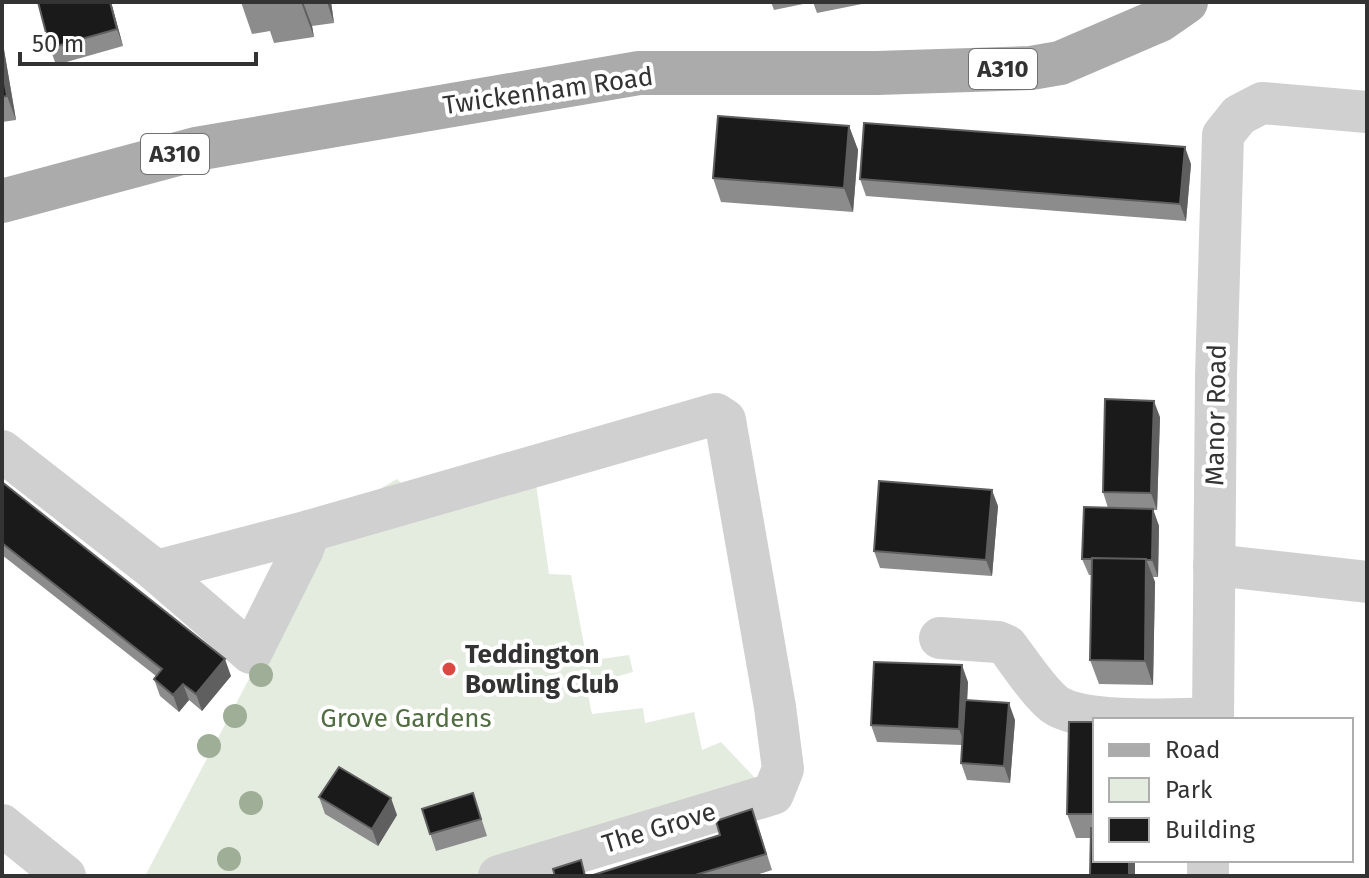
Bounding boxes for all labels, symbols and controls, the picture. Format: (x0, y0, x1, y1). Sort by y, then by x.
scale bar (20, 16, 256, 66)
text: 50 m (32, 30, 84, 58)
road number: A310 (969, 49, 1037, 89)
street label: Twickenham Road (441, 61, 655, 121)
road number: A310 (141, 134, 209, 174)
street label: Manor Road (1199, 344, 1233, 486)
place label: Teddington Bowling Club (465, 639, 619, 700)
marker: Teddington Bowling Club (440, 660, 458, 678)
park label: Grove Gardens (320, 703, 492, 734)
legend (1093, 718, 1353, 862)
text: Road (1165, 736, 1220, 764)
text: Park (1165, 776, 1213, 804)
street label: The Grove (598, 796, 720, 860)
text: Building (1165, 816, 1255, 844)

